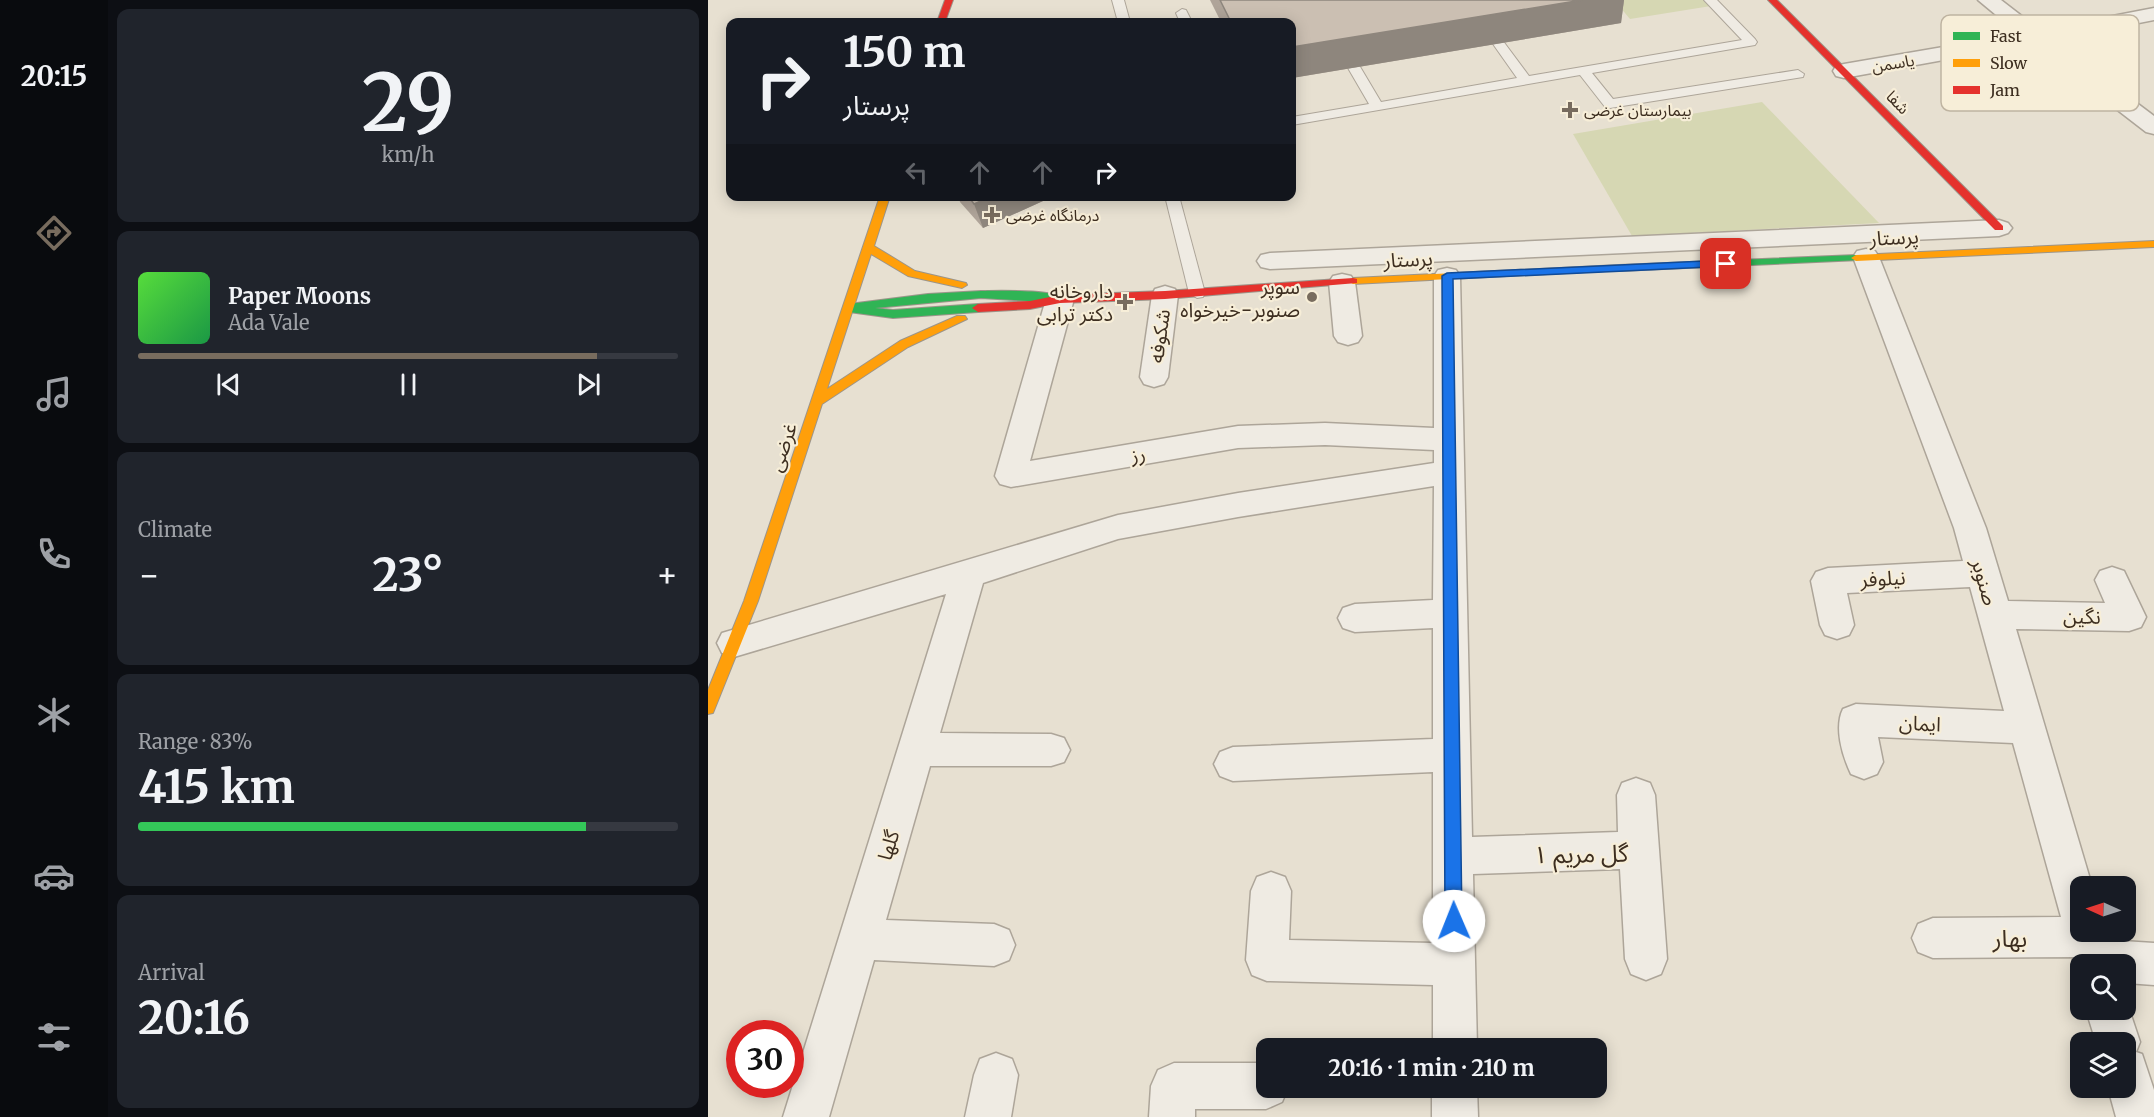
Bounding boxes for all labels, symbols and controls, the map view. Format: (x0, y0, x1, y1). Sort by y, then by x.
legend (1941, 15, 2139, 111)
text: 150 m (843, 26, 965, 78)
text: Fast (1990, 26, 2023, 46)
icon: right (744, 42, 822, 120)
street label: یاسمن (1870, 50, 1916, 76)
text: Slow (1990, 53, 2028, 73)
text: 29 (362, 54, 454, 152)
text: 20:15 (21, 59, 87, 93)
text: Jam (1989, 80, 2020, 100)
street label: شفا (1882, 86, 1914, 118)
text: پرستار (843, 88, 910, 122)
place label: بیمارستان غرضی (1584, 100, 1692, 120)
marker: بیمارستان غرضی (1561, 101, 1579, 119)
text: km/h (382, 142, 434, 167)
icon: left (900, 156, 933, 189)
icon: ahead (963, 156, 996, 189)
icon: ahead (1026, 156, 1059, 189)
icon: right (1089, 156, 1122, 189)
place label: درمانگاه غرضی (1006, 205, 1099, 225)
marker: درمانگاه غرضی (983, 206, 1001, 224)
icon: directions (33, 212, 75, 254)
street label: پرستار (1868, 223, 1919, 252)
pin (1700, 238, 1751, 289)
street label: پرستار (1382, 245, 1433, 274)
icon: arrive (1709, 247, 1742, 280)
place label: سوپر صنوبر-خیرخواه (1180, 274, 1300, 322)
place label: داروخانه دکتر ترابی (1037, 278, 1113, 326)
text: Paper Moons (228, 282, 371, 310)
marker: سوپر صنوبر-خیرخواه (1305, 290, 1319, 304)
marker: داروخانه دکتر ترابی (1118, 295, 1132, 309)
street label: شکوفه (1143, 308, 1175, 364)
text: Ada Vale (228, 310, 309, 335)
icon: previous (212, 368, 245, 401)
icon: pause (392, 368, 425, 401)
icon: next (572, 368, 605, 401)
icon: music (33, 373, 75, 415)
street label: غرضی (762, 419, 802, 475)
street label: رز (1128, 440, 1147, 468)
text: Climate (138, 517, 212, 542)
icon: phone (33, 533, 75, 575)
text: 23° (372, 547, 444, 603)
text: − (138, 555, 160, 596)
text: + (656, 555, 678, 596)
street label: صنوبر (1966, 555, 2004, 608)
street label: نیلوفر (1859, 564, 1906, 592)
street label: نگین (2063, 603, 2101, 629)
icon: climate (33, 694, 75, 736)
street label: ایمان (1898, 709, 1942, 737)
text: Range · 83% (138, 729, 252, 754)
text: 415 km (138, 759, 295, 815)
street label: گلها (872, 826, 905, 863)
street label: گل مریم ۱ (1533, 838, 1630, 872)
icon: car (33, 855, 75, 897)
north arrow (2070, 876, 2136, 942)
map controls (2070, 876, 2136, 1098)
position arrow (1422, 889, 1486, 953)
street label: بهار (1992, 923, 2027, 954)
button: search (2070, 954, 2136, 1020)
text: Arrival (138, 960, 205, 985)
text: 20:16 (138, 990, 250, 1046)
icon: filters (33, 1016, 75, 1058)
speed limit sign: 30 (726, 1020, 804, 1098)
button: layers (2070, 1032, 2136, 1098)
text: 20:16 · 1 min · 210 m (1328, 1054, 1535, 1082)

